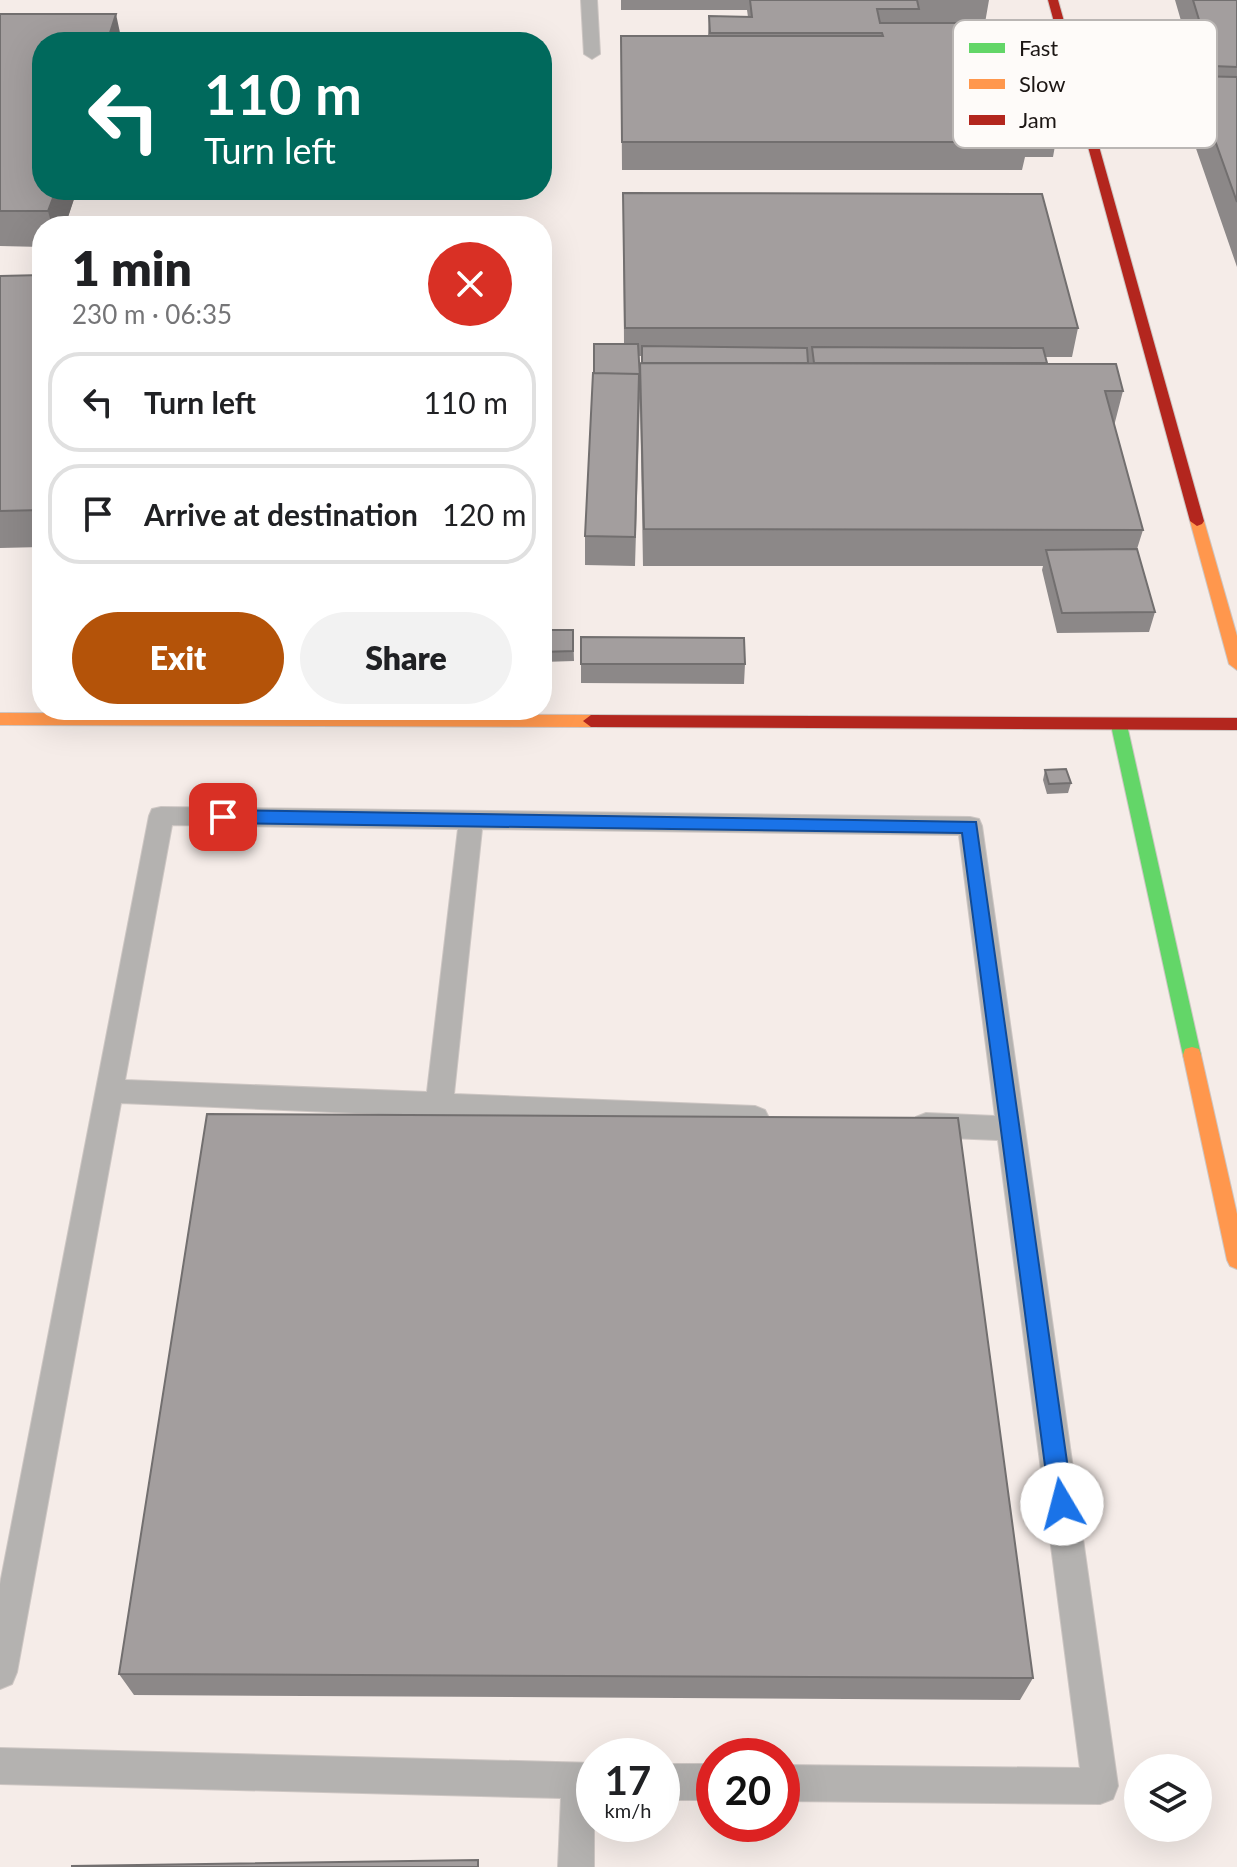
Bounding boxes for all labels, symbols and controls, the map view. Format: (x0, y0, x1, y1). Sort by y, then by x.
legend (953, 20, 1217, 148)
text: Fast (1019, 34, 1058, 61)
text: 110 m (204, 60, 362, 127)
icon: left (72, 64, 176, 168)
text: Slow (1019, 70, 1066, 97)
text: Jam (1019, 106, 1057, 133)
text: Turn left (204, 128, 336, 172)
text: 1 min (72, 239, 192, 296)
button: close (428, 242, 512, 326)
text: 230 m · 06:35 (72, 298, 232, 330)
icon: left (76, 380, 120, 424)
text: Turn left (144, 384, 256, 420)
text: 110 m (423, 384, 508, 420)
icon: arrive (76, 492, 120, 536)
text: Arrive at destination (144, 496, 418, 532)
text: 120 m (442, 496, 526, 532)
button: Exit (72, 612, 284, 704)
button: Share (300, 612, 512, 704)
pin (189, 783, 257, 851)
icon: arrive (201, 795, 245, 839)
position arrow (1020, 1462, 1104, 1546)
speed limit sign: 20 (696, 1738, 800, 1842)
map controls (1124, 1754, 1212, 1842)
button: layers (1124, 1754, 1212, 1842)
text: 17 (605, 1756, 651, 1804)
text: km/h (605, 1798, 651, 1822)

